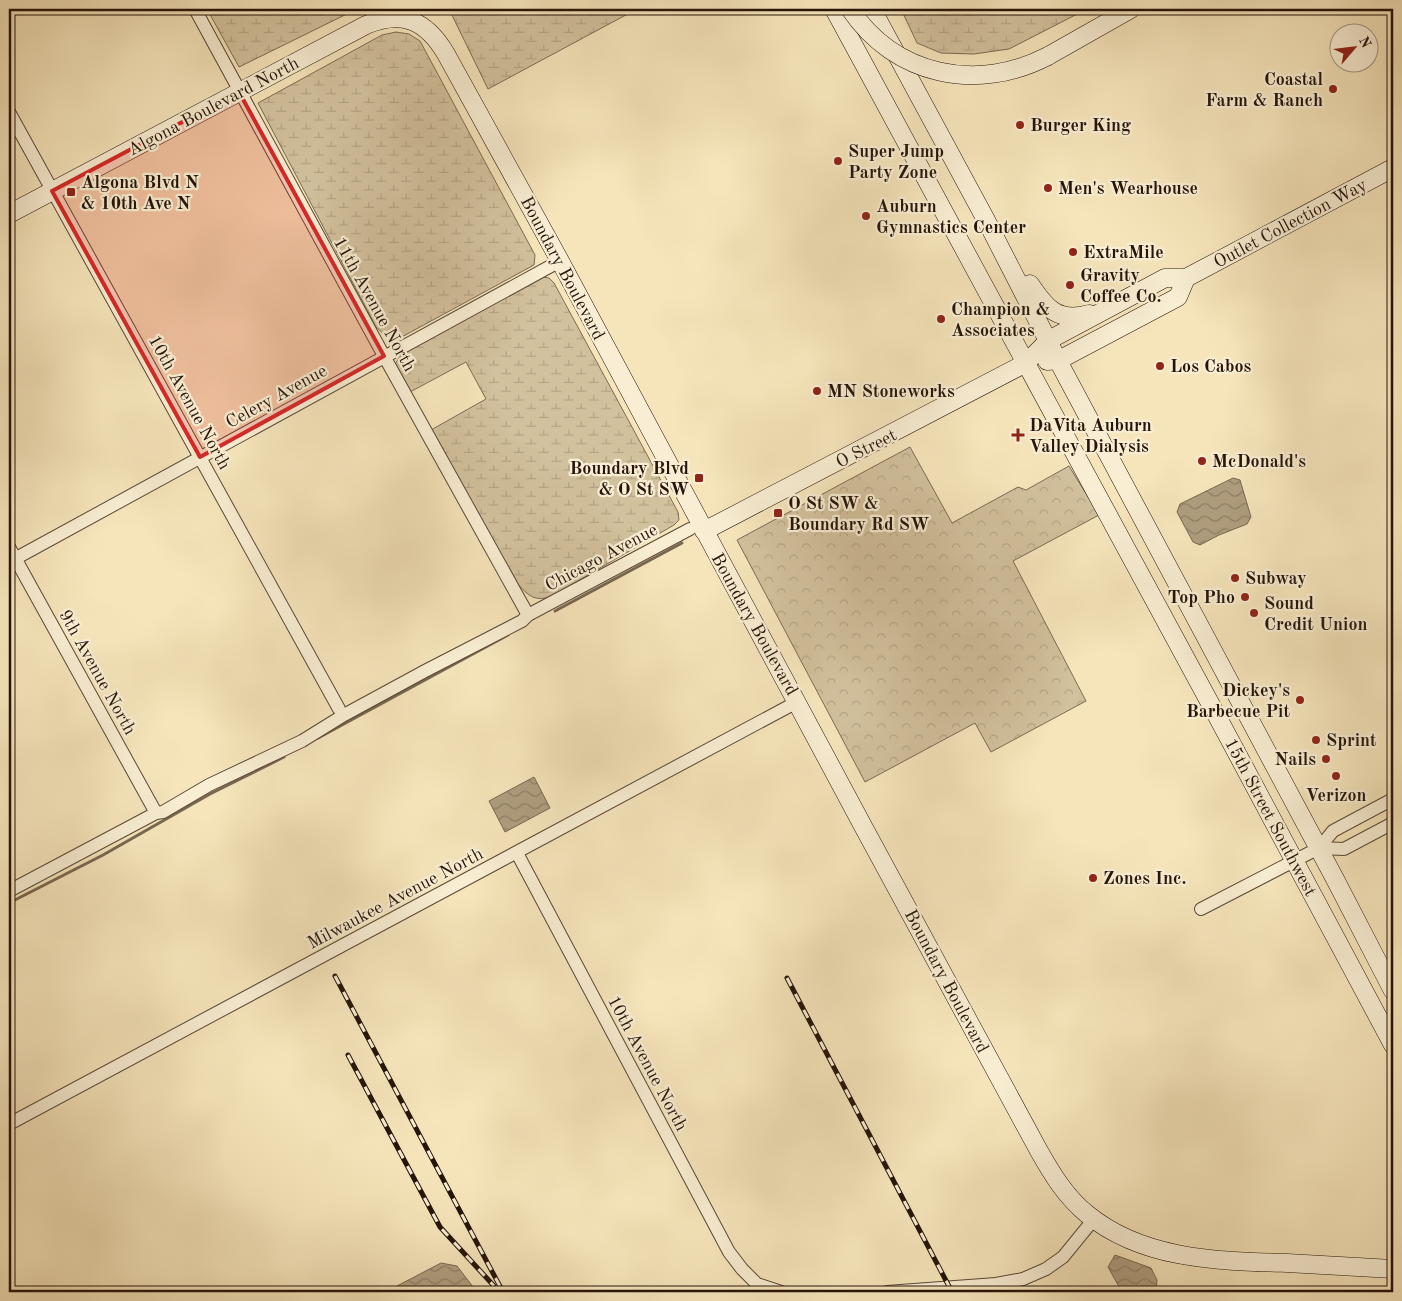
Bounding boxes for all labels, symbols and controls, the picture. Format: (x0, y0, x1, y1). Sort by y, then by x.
north arrow (1330, 22, 1380, 72)
text: N (1356, 34, 1373, 51)
street label: Algona Boulevard North (125, 54, 302, 160)
place label: Coastal Farm & Ranch (1205, 71, 1323, 110)
marker: Coastal Farm & Ranch (1327, 83, 1339, 95)
place label: Burger King (1030, 117, 1131, 135)
marker: Burger King (1014, 119, 1026, 131)
place label: Super Jump Party Zone (848, 143, 944, 182)
marker: Super Jump Party Zone (832, 155, 844, 167)
place label: Algona Blvd N & 10th Ave N (81, 174, 199, 213)
street label: Outlet Collection Way (1211, 176, 1370, 272)
place label: Men's Wearhouse (1058, 180, 1198, 198)
marker: Men's Wearhouse (1042, 182, 1054, 194)
marker: Algona Blvd N & 10th Ave N (65, 186, 77, 198)
street label: Boundary Boulevard (517, 194, 608, 343)
place label: Auburn Gymnastics Center (876, 198, 1026, 237)
marker: Auburn Gymnastics Center (860, 210, 872, 222)
street label: 11th Avenue North (330, 234, 419, 375)
place label: ExtraMile (1083, 244, 1164, 262)
marker: ExtraMile (1067, 246, 1079, 258)
place label: Gravity Coffee Co. (1080, 267, 1162, 306)
marker: Gravity Coffee Co. (1064, 279, 1076, 291)
place label: Champion & Associates (951, 301, 1050, 340)
marker: Champion & Associates (935, 313, 947, 325)
street label: 10th Avenue North (145, 332, 234, 473)
place label: Los Cabos (1170, 358, 1252, 376)
marker: Los Cabos (1154, 360, 1166, 372)
street label: Celery Avenue (223, 362, 330, 432)
place label: MN Stoneworks (827, 383, 955, 401)
marker: MN Stoneworks (811, 385, 823, 397)
place label: DaVita Auburn Valley Dialysis (1029, 417, 1152, 456)
street label: O Street (833, 426, 900, 472)
marker: DaVita Auburn Valley Dialysis (1011, 428, 1025, 442)
place label: McDonald's (1212, 453, 1306, 471)
marker: McDonald's (1196, 455, 1208, 467)
place label: Boundary Blvd & O St SW (570, 460, 690, 499)
marker: Boundary Blvd & O St SW (693, 472, 705, 484)
place label: O St SW & Boundary Rd SW (788, 495, 930, 534)
marker: O St SW & Boundary Rd SW (772, 507, 784, 519)
street label: Chicago Avenue (542, 521, 661, 595)
street label: Boundary Boulevard (708, 550, 801, 699)
place label: Subway (1245, 570, 1307, 588)
marker: Subway (1229, 572, 1241, 584)
place label: Top Pho (1168, 589, 1235, 607)
marker: Top Pho (1239, 591, 1251, 603)
place label: Sound Credit Union (1264, 595, 1368, 634)
street label: 9th Avenue North (55, 607, 139, 738)
marker: Sound Credit Union (1248, 607, 1260, 619)
place label: Dickey's Barbecue Pit (1186, 682, 1290, 721)
marker: Dickey's Barbecue Pit (1294, 694, 1306, 706)
place label: Sprint (1326, 732, 1377, 750)
marker: Sprint (1310, 734, 1322, 746)
street label: 15th Street Southwest (1221, 736, 1319, 899)
place label: Nails (1274, 751, 1316, 769)
marker: Nails (1320, 753, 1332, 765)
marker: Verizon (1330, 770, 1342, 782)
place label: Verizon (1305, 787, 1367, 805)
street label: Milwaukee Avenue North (305, 845, 486, 953)
place label: Zones Inc. (1103, 870, 1186, 888)
marker: Zones Inc. (1087, 872, 1099, 884)
street label: Boundary Boulevard (901, 907, 992, 1056)
street label: 10th Avenue North (604, 993, 690, 1134)

